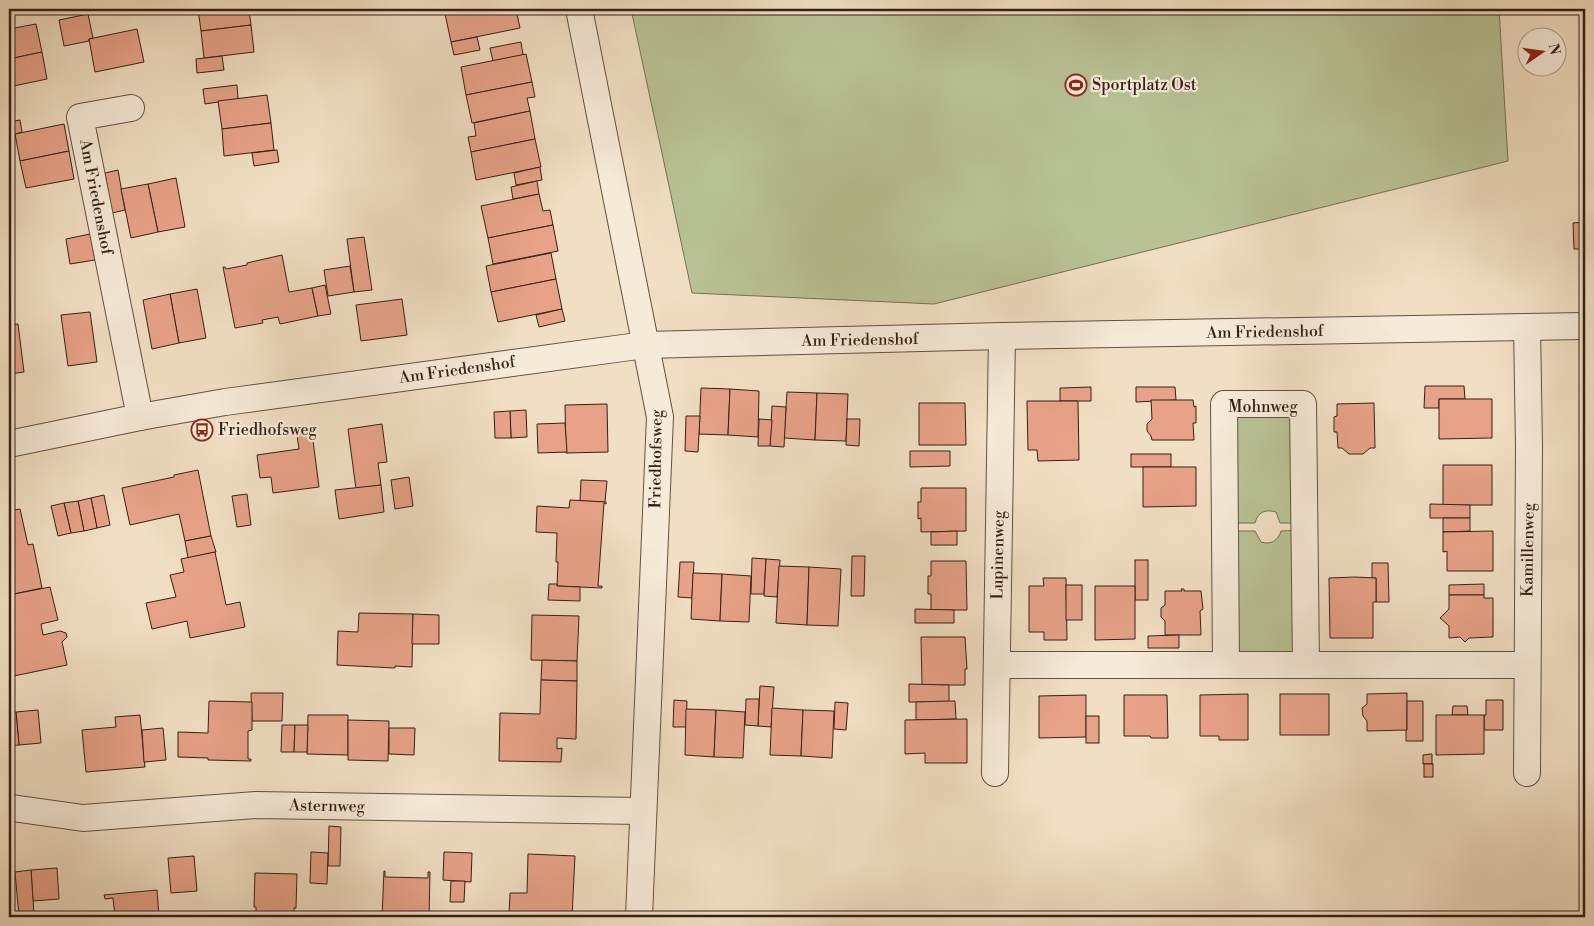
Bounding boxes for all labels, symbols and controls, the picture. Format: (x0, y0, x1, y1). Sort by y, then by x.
north arrow (1516, 28, 1566, 78)
text: N (1544, 42, 1564, 57)
sports icon: Sportplatz Ost (1064, 73, 1088, 97)
place label: Sportplatz Ost (1092, 75, 1197, 95)
street label: Am Friedenshof (75, 137, 117, 258)
street label: Am Friedenshof (1205, 321, 1325, 343)
street label: Am Friedenshof (800, 329, 920, 351)
street label: Am Friedenshof (397, 352, 518, 388)
street label: Mohnweg (1228, 397, 1298, 417)
street label: Friedhofsweg (645, 409, 667, 509)
bus stop icon: Friedhofsweg (190, 418, 214, 442)
place label: Friedhofsweg (218, 420, 318, 440)
street label: Kamillenweg (1517, 502, 1539, 597)
street label: Lupinenweg (987, 510, 1009, 600)
street label: Asternweg (288, 795, 366, 817)

